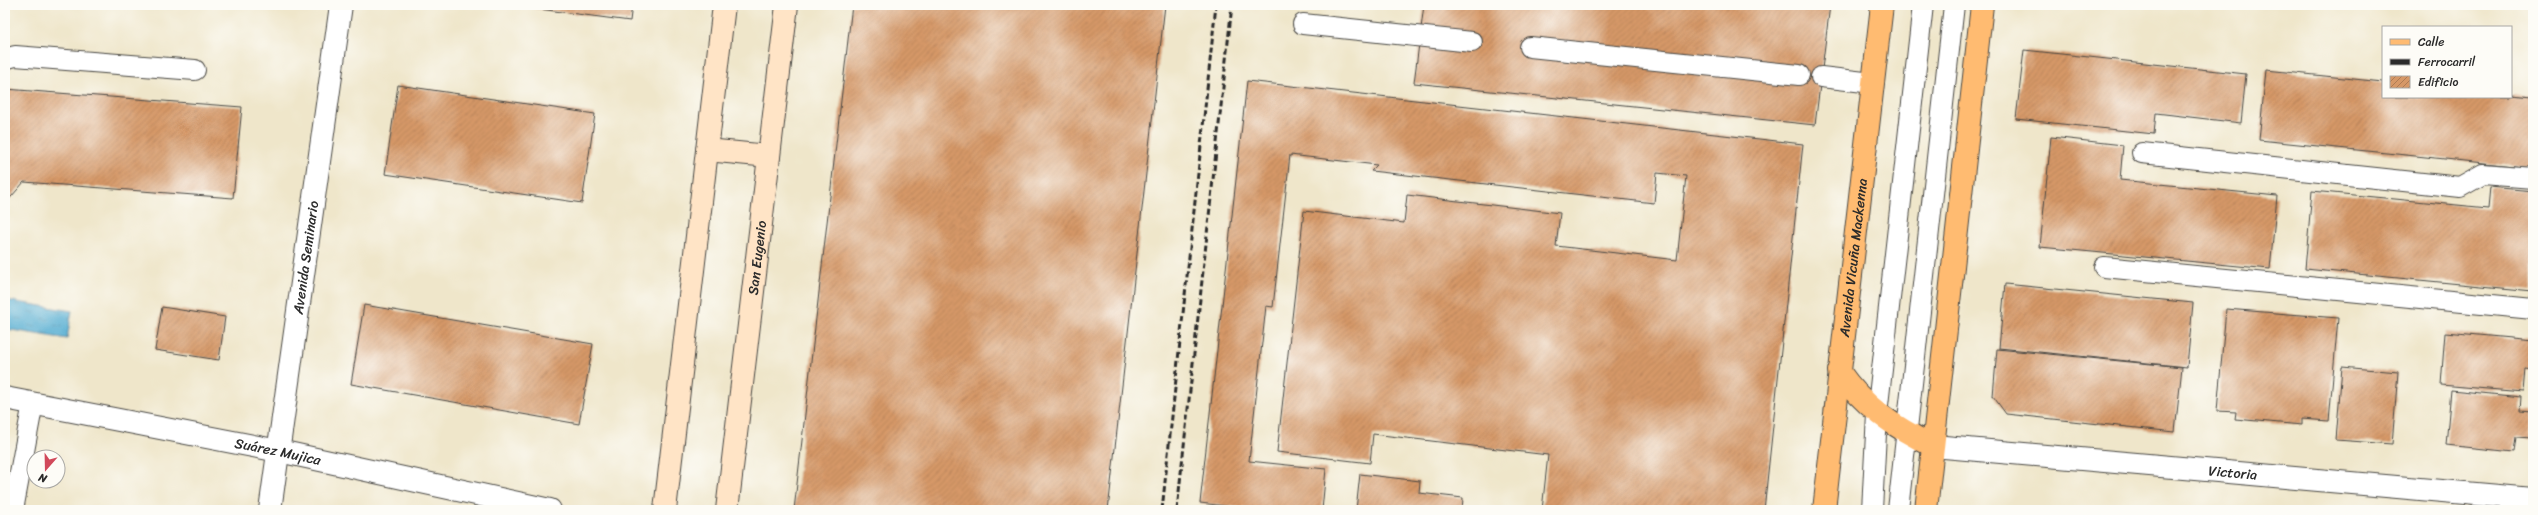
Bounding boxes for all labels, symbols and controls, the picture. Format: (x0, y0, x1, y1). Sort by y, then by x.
legend (2382, 26, 2512, 98)
text: Calle (2418, 31, 2445, 53)
text: Ferrocarril (2418, 51, 2476, 73)
text: Edificio (2418, 71, 2458, 93)
street label: Avenida Vicuña Mackenna (1832, 177, 1875, 339)
street label: Avenida Seminario (286, 199, 326, 317)
street label: San Eugenio (741, 219, 774, 296)
street label: Suárez Mujica (232, 431, 324, 473)
north arrow (26, 449, 66, 489)
street label: Victoria (2207, 458, 2258, 488)
text: N (36, 468, 51, 489)

